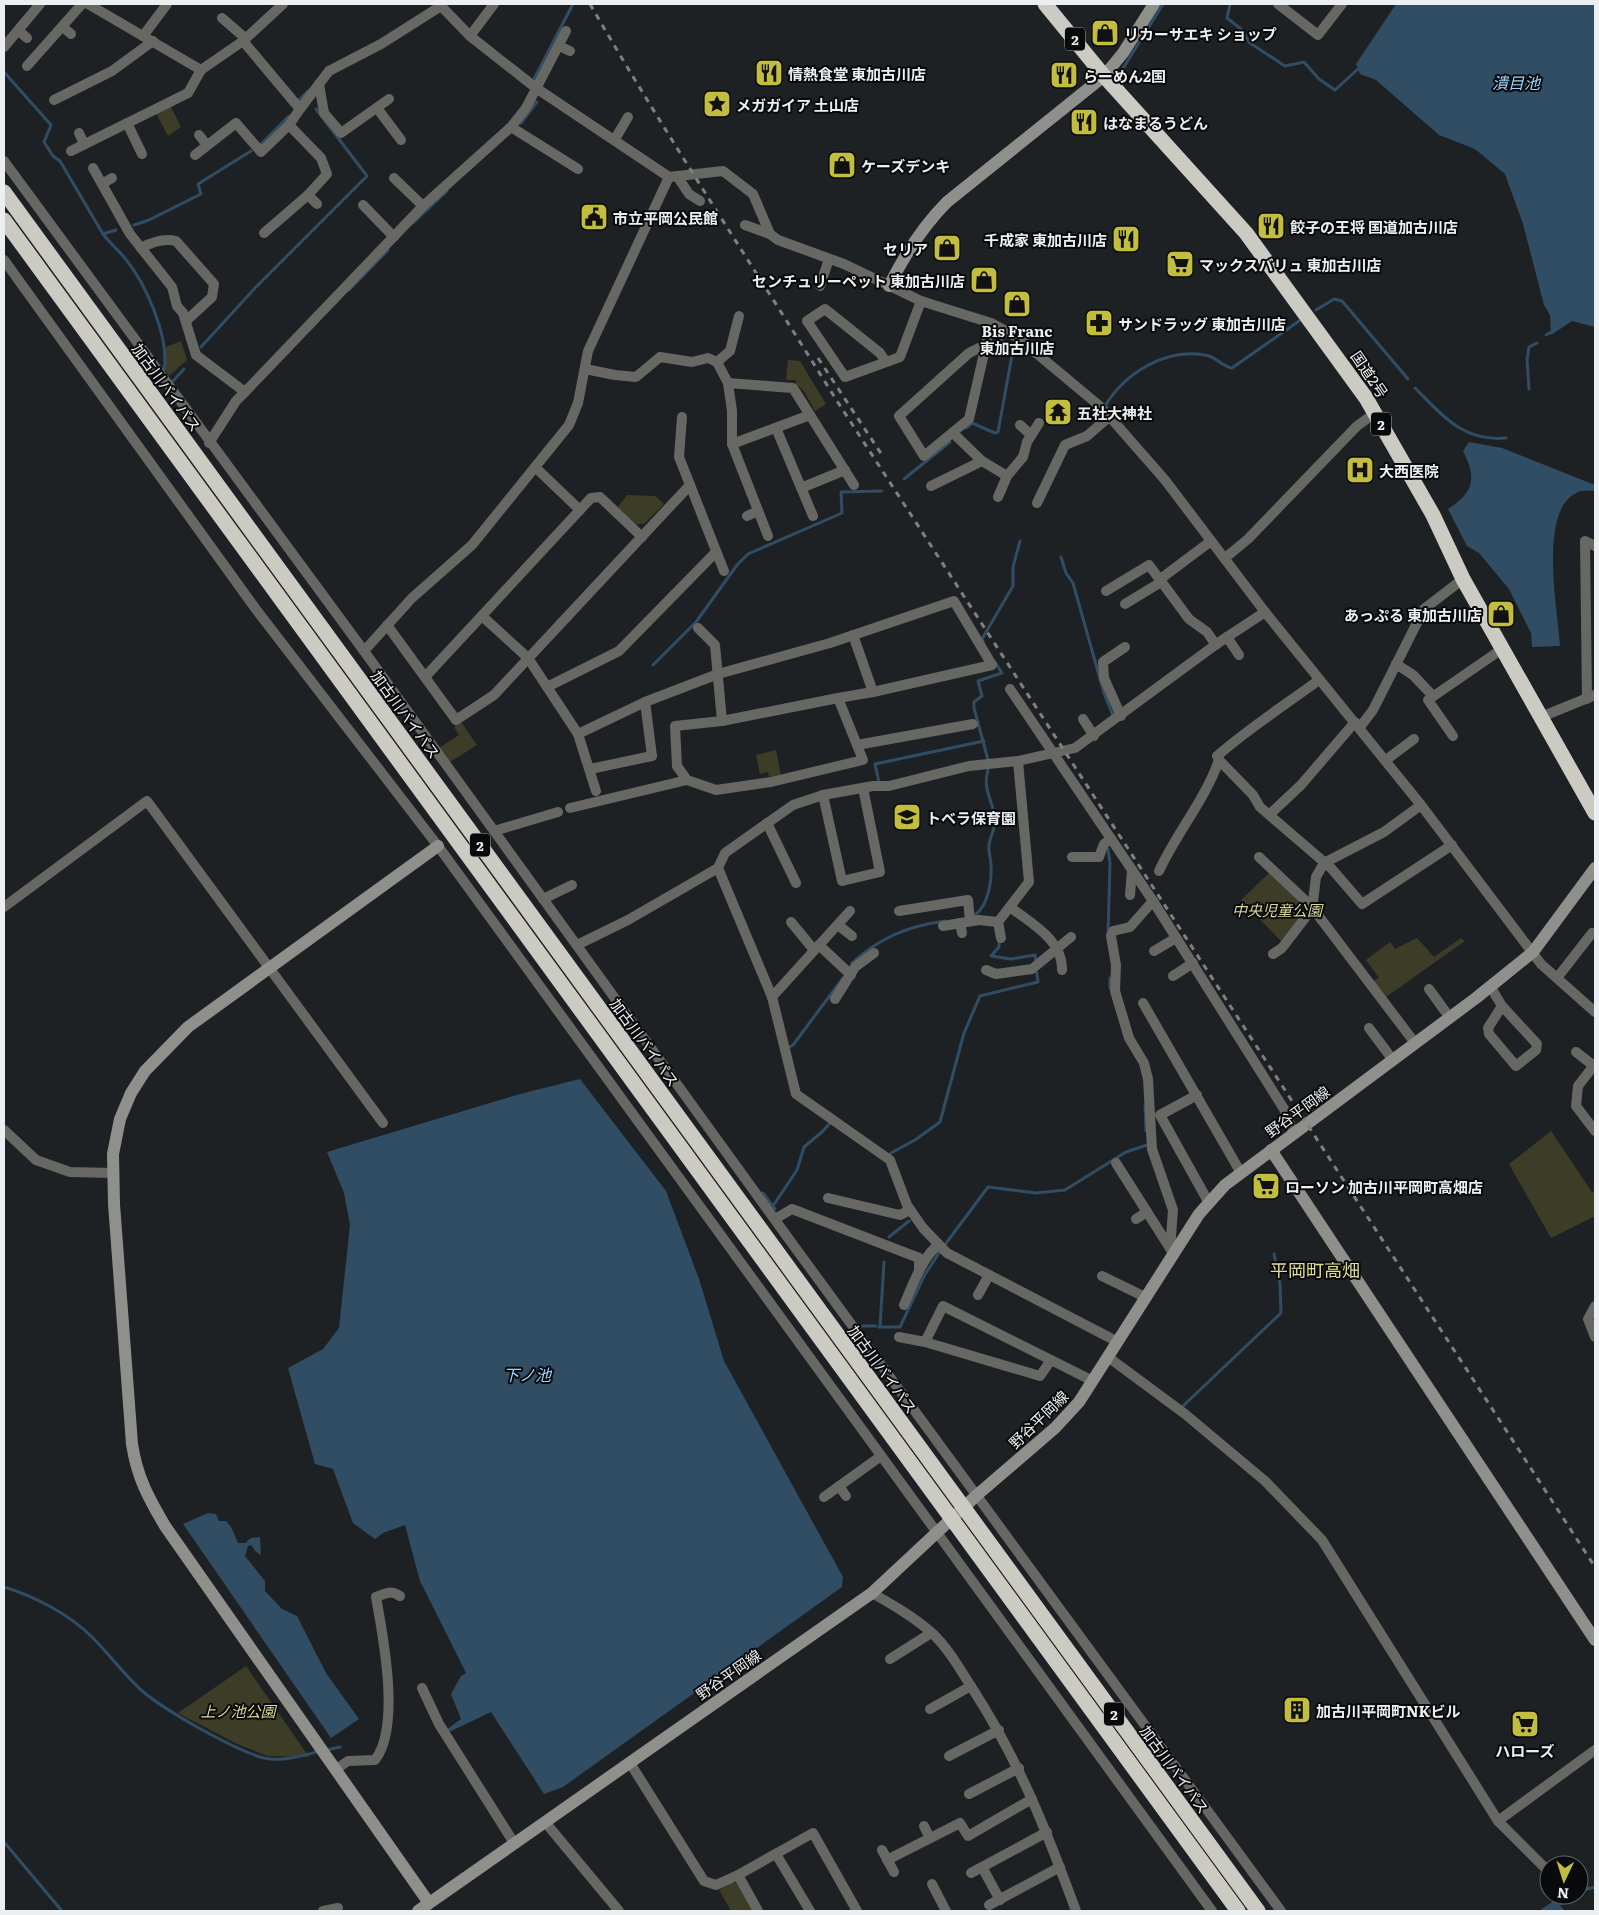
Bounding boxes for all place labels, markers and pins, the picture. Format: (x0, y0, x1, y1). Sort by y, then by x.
shop icon: リカーサエキ ショップ (1090, 18, 1120, 48)
place label: リカーサエキ ショップ (1124, 22, 1277, 45)
restaurant icon: 情熱食堂 東加古川店 (754, 58, 784, 88)
restaurant icon: らーめん2国 (1049, 60, 1079, 90)
place label: 情熱食堂 東加古川店 (788, 62, 926, 85)
place label: らーめん2国 (1083, 64, 1166, 87)
place icon: メガガイア 土山店 (702, 89, 732, 119)
place label: メガガイア 土山店 (736, 93, 859, 116)
restaurant icon: はなまるうどん (1069, 107, 1099, 137)
place label: はなまるうどん (1103, 111, 1208, 134)
shop icon: ケーズデンキ (827, 150, 857, 180)
place label: ケーズデンキ (861, 154, 950, 177)
public building icon: 市立平岡公民館 (579, 202, 609, 232)
place label: 市立平岡公民館 (613, 206, 718, 229)
restaurant icon: 餃子の王将 国道加古川店 (1256, 211, 1286, 241)
place label: 餃子の王将 国道加古川店 (1290, 215, 1458, 238)
restaurant icon: 千成家 東加古川店 (1111, 224, 1141, 254)
place label: 千成家 東加古川店 (984, 228, 1107, 251)
shop icon: セリア (932, 233, 962, 263)
place label: セリア (883, 237, 928, 260)
supermarket icon: マックスバリュ 東加古川店 (1165, 249, 1195, 279)
place label: マックスバリュ 東加古川店 (1199, 253, 1382, 276)
shop icon: センチュリーペット 東加古川店 (969, 265, 999, 295)
place label: センチュリーペット 東加古川店 (752, 269, 965, 292)
shop icon: Bis Franc 東加古川店 (1002, 289, 1032, 319)
pharmacy icon: サンドラッグ 東加古川店 (1084, 308, 1114, 338)
place label: サンドラッグ 東加古川店 (1118, 312, 1286, 335)
place label: Bis Franc 東加古川店 (979, 319, 1055, 359)
temple icon: 五社大神社 (1043, 397, 1073, 427)
place label: 五社大神社 (1077, 401, 1152, 424)
hospital icon: 大西医院 (1345, 455, 1375, 485)
place label: 大西医院 (1379, 459, 1439, 482)
shop icon: あっぷる 東加古川店 (1486, 599, 1516, 629)
place label: あっぷる 東加古川店 (1344, 603, 1482, 626)
school or university icon: トベラ保育園 (892, 802, 922, 832)
place label: トベラ保育園 (926, 806, 1016, 829)
supermarket icon: ローソン 加古川平岡町高畑店 (1251, 1171, 1281, 1201)
place label: ローソン 加古川平岡町高畑店 (1285, 1175, 1483, 1198)
building icon: 加古川平岡町NKビル (1282, 1695, 1312, 1725)
place label: 加古川平岡町NKビル (1316, 1699, 1460, 1722)
supermarket icon: ハローズ (1510, 1709, 1540, 1739)
place label: ハローズ (1495, 1739, 1555, 1762)

